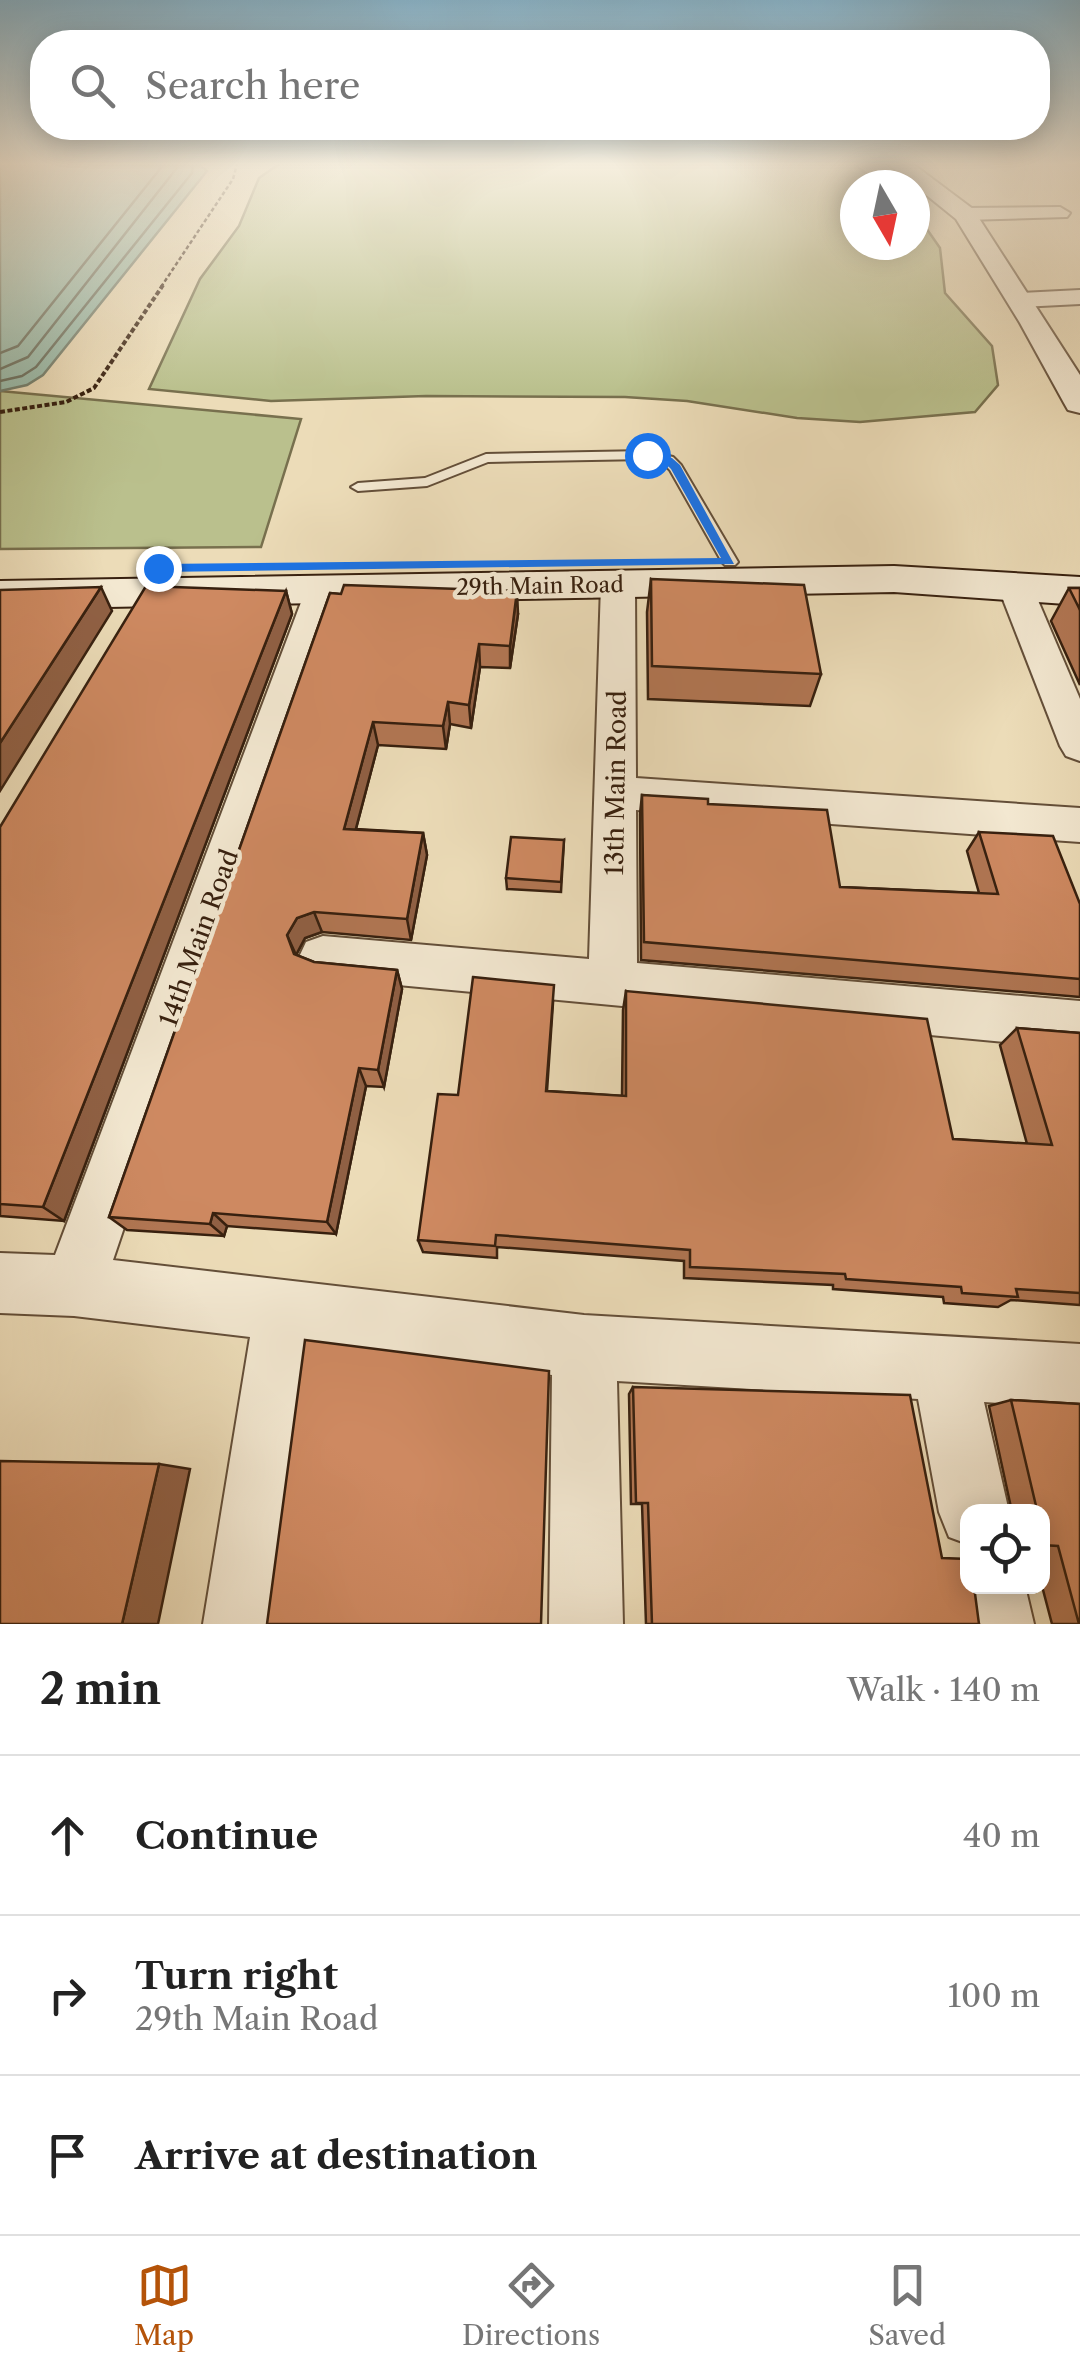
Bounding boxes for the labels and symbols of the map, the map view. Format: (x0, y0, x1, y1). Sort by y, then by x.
north arrow (840, 170, 930, 260)
route start (625, 433, 671, 479)
route end (136, 546, 182, 592)
street label: 29th Main Road (456, 571, 624, 601)
street label: 13th Main Road (599, 690, 633, 876)
street label: 14th Main Road (153, 845, 245, 1031)

